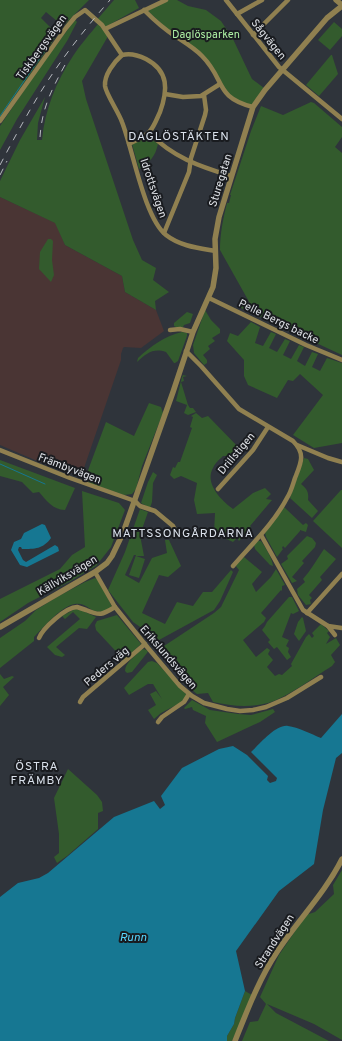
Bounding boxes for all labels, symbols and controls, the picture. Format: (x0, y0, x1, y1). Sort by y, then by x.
street label: Tiskbergsvägen (13, 12, 70, 83)
street label: Sågvägen (248, 16, 289, 63)
park label: Daglösparken (172, 28, 240, 42)
district label: DAGLÖSTÄKTEN (128, 129, 230, 145)
street label: Sturegatan (206, 152, 236, 209)
street label: Idrottsvägen (136, 157, 170, 220)
street label: Pelle Bergs backe (236, 296, 321, 347)
street label: Drillstigen (215, 430, 258, 477)
street label: Främbyvägen (36, 451, 103, 487)
district label: MATTSSONGÅRDARNA (112, 526, 254, 542)
street label: Källviksvägen (35, 553, 100, 599)
street label: Erikslundsvägen (137, 623, 200, 693)
street label: Peders väg (81, 644, 132, 690)
district label: ÖSTRA FRÄMBY (11, 759, 63, 789)
street label: Strandvägen (252, 912, 298, 971)
water label: Runn (119, 930, 147, 946)

